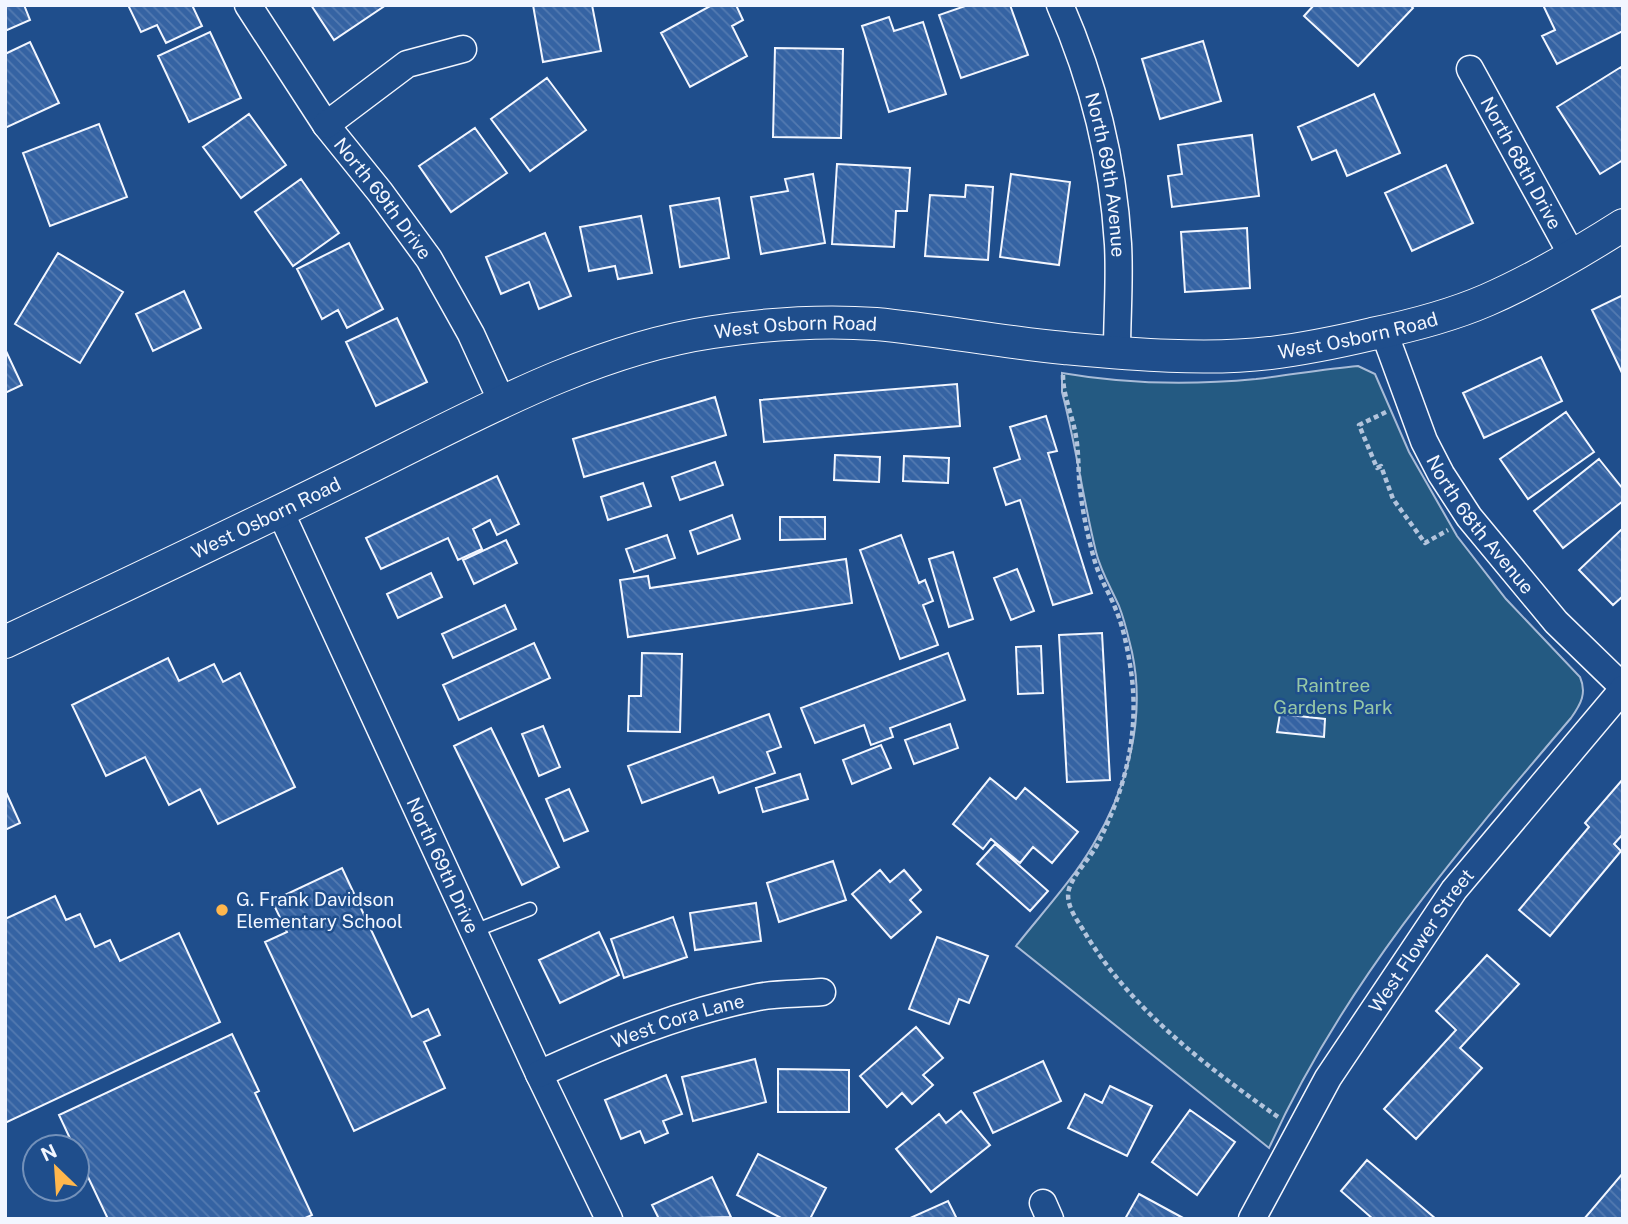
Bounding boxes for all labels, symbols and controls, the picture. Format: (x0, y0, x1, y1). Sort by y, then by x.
street label: North 69th Avenue (1081, 90, 1130, 258)
street label: North 68th Drive (1476, 93, 1567, 233)
street label: North 69th Drive (330, 133, 436, 263)
street label: West Osborn Road (1276, 307, 1440, 363)
street label: West Osborn Road (713, 311, 878, 343)
street label: North 68th Avenue (1422, 451, 1539, 598)
street label: West Osborn Road (188, 472, 344, 563)
park label: Raintree Gardens Park (1273, 674, 1393, 718)
street label: North 69th Drive (402, 794, 484, 937)
street label: West Flower Street (1364, 864, 1478, 1017)
place label: G. Frank Davidson Elementary School (236, 888, 403, 932)
marker: G. Frank Davidson Elementary School (214, 902, 230, 918)
street label: West Cora Lane (608, 989, 746, 1052)
north arrow (21, 1133, 91, 1203)
text: N (37, 1139, 60, 1166)

